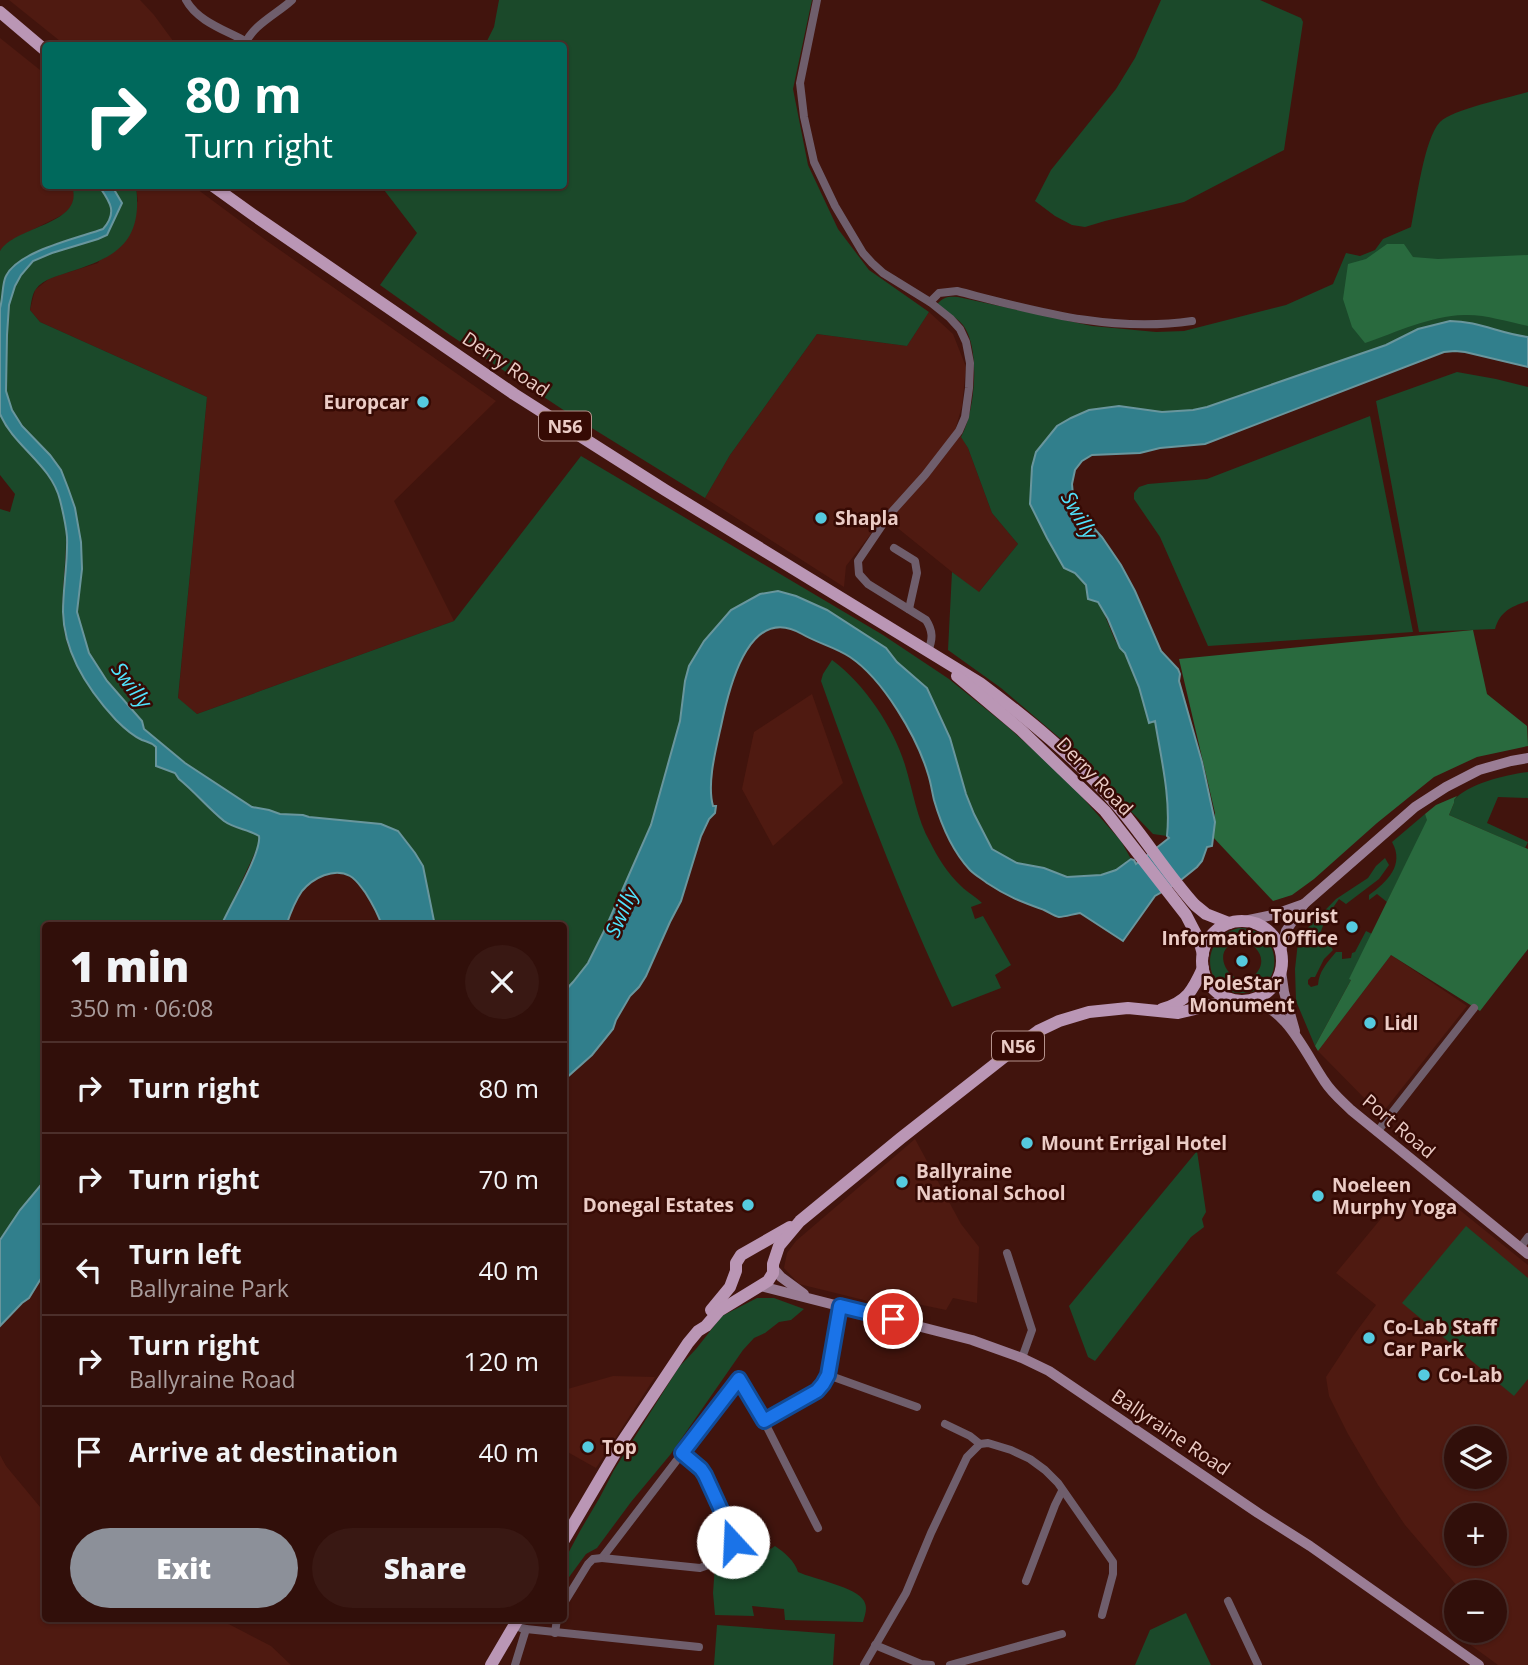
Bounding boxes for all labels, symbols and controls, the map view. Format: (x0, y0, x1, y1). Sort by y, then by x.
text: 80 m (185, 61, 302, 127)
icon: right (70, 70, 161, 161)
text: Turn right (185, 124, 333, 167)
street label: Derry Road (457, 325, 555, 403)
place label: Europcar (324, 389, 409, 415)
marker: Europcar (415, 394, 431, 410)
road number: N56 (539, 412, 591, 440)
water label: Swilly (1055, 486, 1106, 545)
place label: Shapla (835, 505, 899, 531)
marker: Shapla (813, 510, 829, 526)
water label: Swilly (105, 656, 159, 715)
street label: Derry Road (1051, 731, 1139, 821)
water label: Swilly (598, 882, 645, 941)
place label: Tourist Information Office (1161, 903, 1338, 951)
marker: Tourist Information Office (1344, 919, 1360, 935)
text: 1 min (70, 937, 189, 994)
button: close (465, 945, 539, 1019)
marker: PoleStar Monument (1234, 953, 1250, 969)
place label: PoleStar Monument (1189, 970, 1295, 1018)
text: 350 m · 06:08 (70, 992, 213, 1024)
place label: Lidl (1384, 1010, 1418, 1036)
marker: Lidl (1362, 1015, 1378, 1031)
road number: N56 (992, 1031, 1044, 1060)
icon: right (70, 1069, 108, 1107)
text: Turn right (129, 1070, 260, 1106)
text: 80 m (478, 1070, 539, 1106)
street label: Port Road (1357, 1088, 1441, 1164)
place label: Mount Errigal Hotel (1041, 1130, 1227, 1156)
marker: Mount Errigal Hotel (1019, 1135, 1035, 1151)
place label: Ballyraine National School (916, 1158, 1065, 1206)
icon: right (70, 1160, 108, 1198)
text: Turn right (129, 1161, 260, 1197)
text: 70 m (478, 1161, 539, 1197)
place label: Noeleen Murphy Yoga (1332, 1172, 1457, 1220)
marker: Ballyraine National School (894, 1174, 910, 1190)
marker: Noeleen Murphy Yoga (1310, 1188, 1326, 1204)
place label: Donegal Estates (583, 1192, 734, 1218)
marker: Donegal Estates (740, 1197, 756, 1213)
text: Turn left (129, 1236, 241, 1272)
icon: left (70, 1251, 108, 1289)
text: 40 m (478, 1252, 539, 1288)
text: Ballyraine Park (129, 1272, 289, 1304)
pin (863, 1289, 923, 1349)
icon: arrive (874, 1300, 912, 1338)
place label: Co-Lab Staff Car Park (1383, 1314, 1498, 1362)
text: Turn right (129, 1327, 260, 1363)
marker: Co-Lab Staff Car Park (1361, 1330, 1377, 1346)
icon: right (70, 1342, 108, 1380)
text: 120 m (464, 1343, 539, 1379)
place label: Co-Lab (1438, 1362, 1502, 1388)
text: Ballyraine Road (129, 1363, 296, 1395)
marker: Co-Lab (1416, 1367, 1432, 1383)
street label: Ballyraine Road (1107, 1383, 1235, 1481)
map controls (1444, 1426, 1507, 1643)
button: layers (1444, 1426, 1507, 1489)
icon: arrive (70, 1433, 108, 1471)
text: Arrive at destination (129, 1434, 398, 1470)
text: 40 m (478, 1434, 539, 1470)
place label: Top (602, 1434, 637, 1460)
marker: Top (580, 1439, 596, 1455)
button: + (1444, 1503, 1507, 1566)
position arrow (696, 1505, 770, 1579)
button: Exit (70, 1528, 298, 1608)
button: Share (312, 1528, 539, 1608)
button: − (1444, 1580, 1507, 1643)

